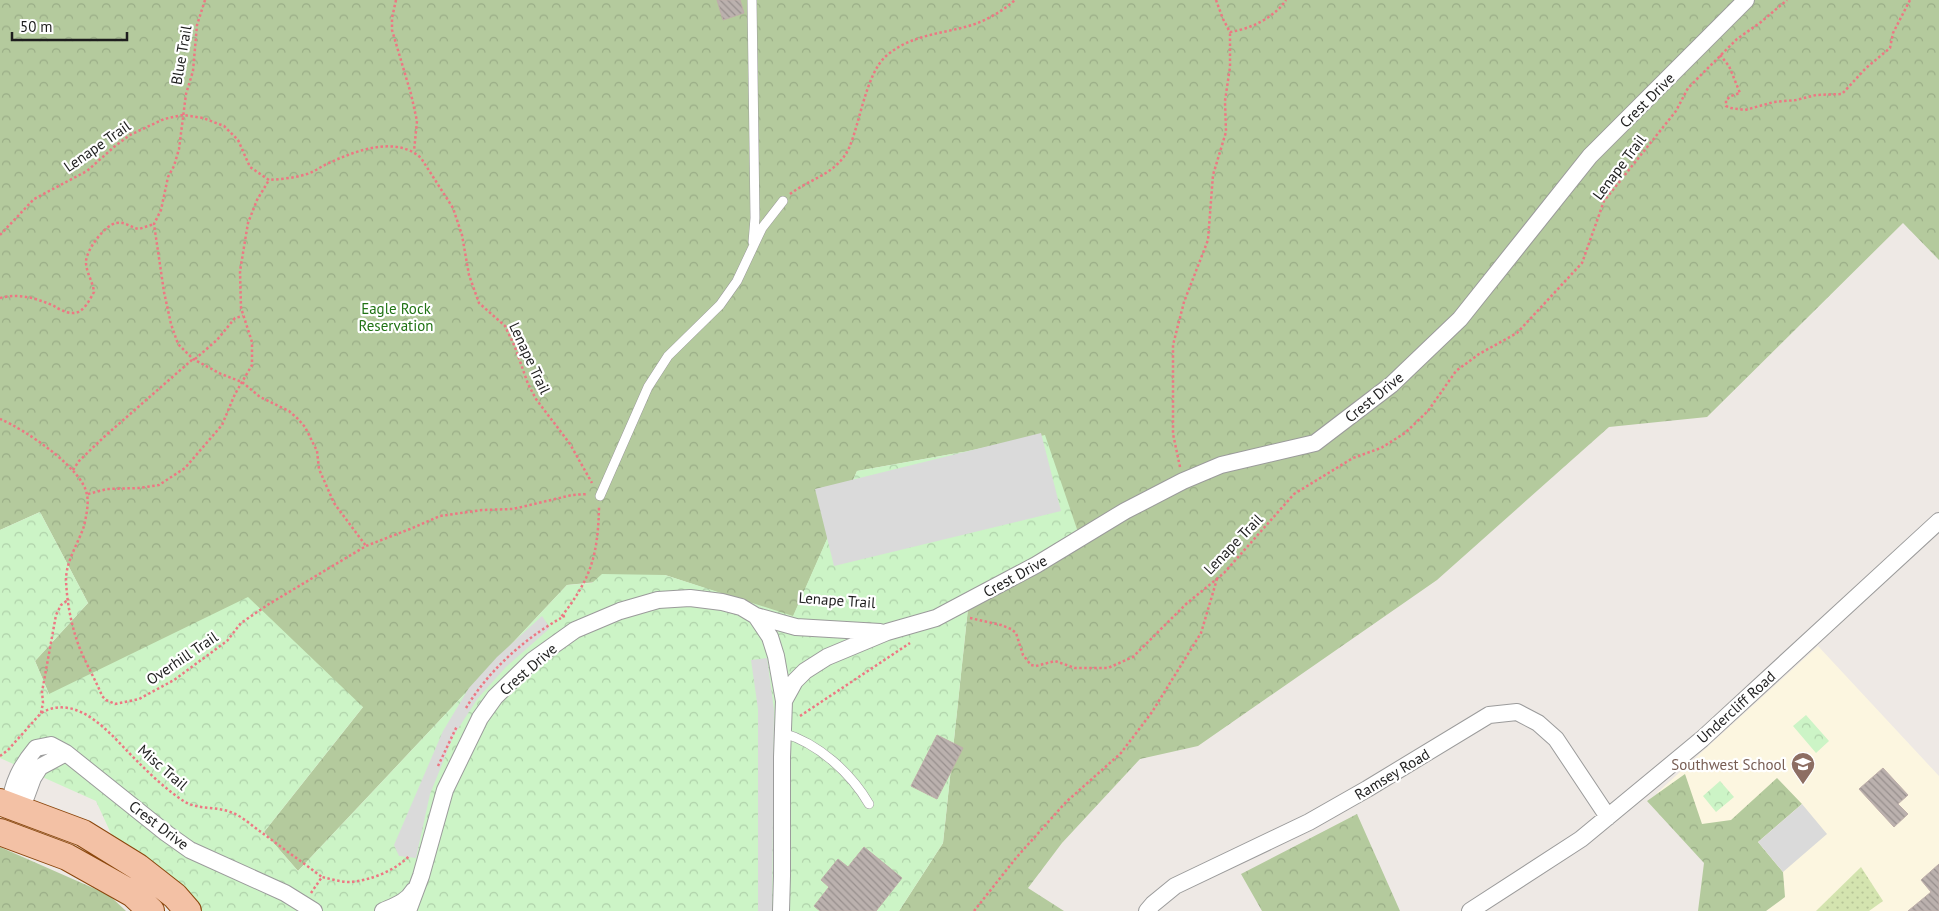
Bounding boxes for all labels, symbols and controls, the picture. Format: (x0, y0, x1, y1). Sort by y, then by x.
scale bar (12, 10, 128, 42)
text: 50 m (20, 17, 53, 36)
street label: Blue Trail (166, 23, 196, 86)
street label: Crest Drive (1616, 69, 1678, 131)
street label: Lenape Trail (60, 116, 135, 176)
street label: Lenape Trail (1588, 130, 1650, 204)
park label: Eagle Rock Reservation (359, 299, 433, 335)
street label: Lenape Trail (505, 319, 555, 398)
street label: Crest Drive (1341, 368, 1407, 426)
street label: Lenape Trail (1199, 509, 1267, 578)
street label: Crest Drive (980, 551, 1050, 601)
street label: Lenape Trail (798, 588, 877, 612)
street label: Overhill Trail (143, 627, 222, 689)
street label: Crest Drive (495, 639, 561, 699)
street label: Undercliff Road (1693, 667, 1779, 747)
street label: Misc Trail (134, 740, 192, 794)
street label: Ramsey Road (1351, 744, 1433, 804)
school or university icon: Southwest School (1790, 751, 1816, 785)
place label: Southwest School (1671, 755, 1787, 774)
street label: Crest Drive (125, 796, 193, 854)

